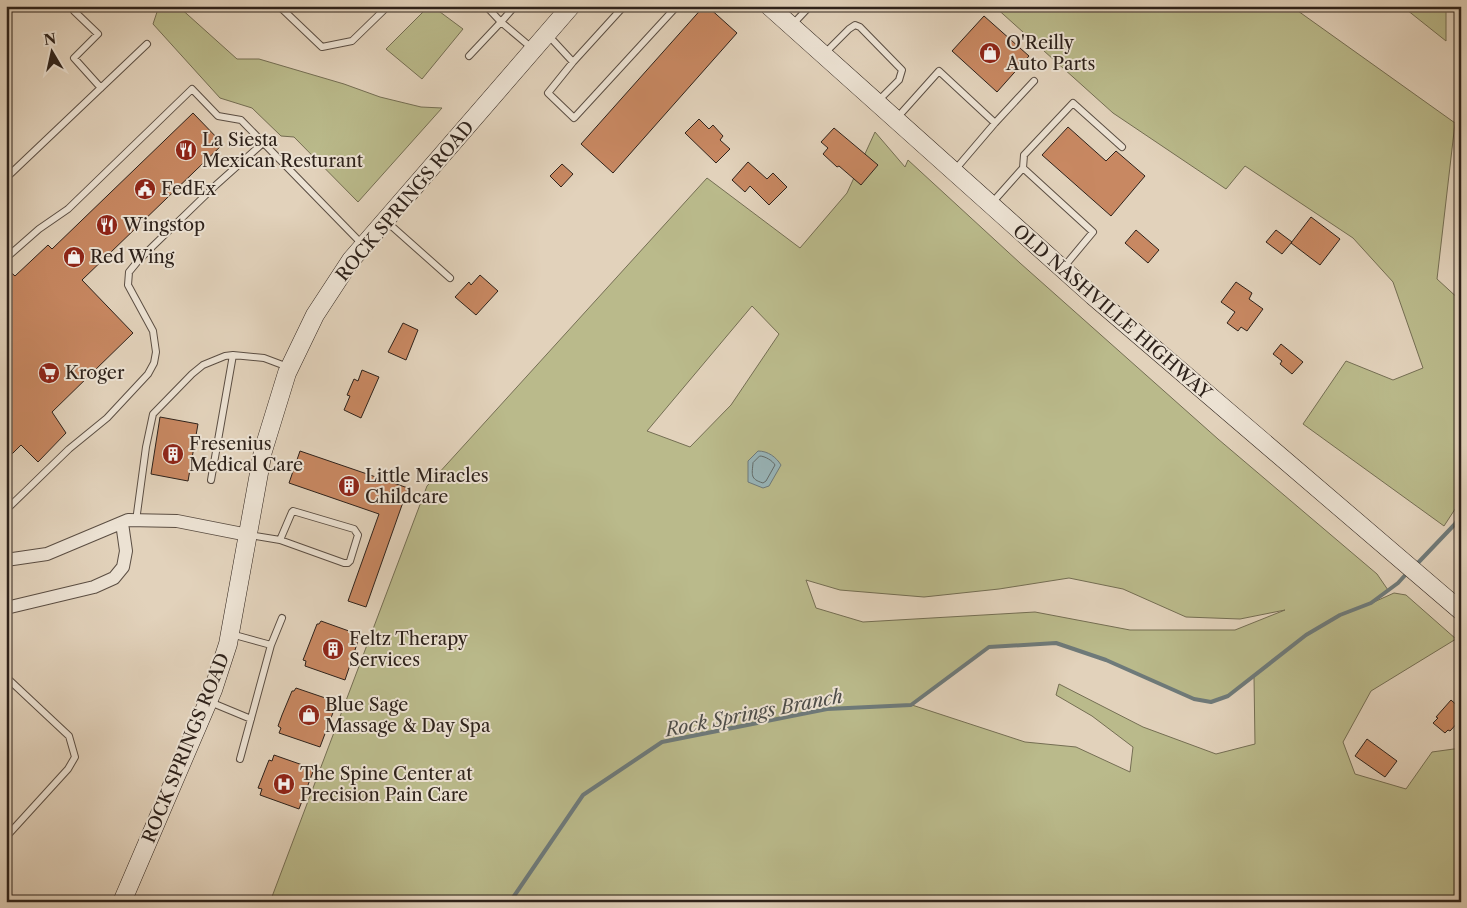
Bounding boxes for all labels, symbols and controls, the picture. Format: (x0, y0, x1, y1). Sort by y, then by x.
north arrow (28, 28, 78, 78)
text: N (43, 29, 57, 49)
place label: O'Reilly Auto Parts (1005, 32, 1095, 75)
shop icon: O'Reilly Auto Parts (978, 41, 1002, 65)
street label: ROCK SPRINGS ROAD (331, 116, 479, 286)
place label: La Siesta Mexican Resturant (202, 129, 364, 172)
restaurant icon: La Siesta Mexican Resturant (174, 138, 198, 162)
public building icon: FedEx (133, 177, 157, 201)
place label: FedEx (161, 178, 216, 200)
restaurant icon: Wingstop (95, 213, 119, 237)
place label: Wingstop (122, 214, 205, 236)
street label: OLD NASHVILLE HIGHWAY (1008, 220, 1217, 405)
shop icon: Red Wing (62, 245, 86, 269)
place label: Red Wing (90, 246, 175, 268)
supermarket icon: Kroger (37, 361, 61, 385)
place label: Kroger (65, 362, 125, 384)
place label: Fresenius Medical Care (189, 433, 303, 476)
building icon: Fresenius Medical Care (161, 442, 185, 466)
place label: Little Miracles Childcare (365, 465, 489, 508)
building icon: Little Miracles Childcare (337, 474, 361, 498)
place label: Feltz Therapy Services (349, 628, 469, 671)
building icon: Feltz Therapy Services (321, 637, 345, 661)
street label: ROCK SPRINGS ROAD (138, 650, 234, 846)
water label: Rock Springs Branch (661, 684, 845, 742)
place label: Blue Sage Massage & Day Spa (325, 694, 491, 737)
shop icon: Blue Sage Massage & Day Spa (297, 703, 321, 727)
place label: The Spine Center at Precision Pain Care (300, 763, 473, 806)
hospital icon: The Spine Center at Precision Pain Care (272, 772, 296, 796)

